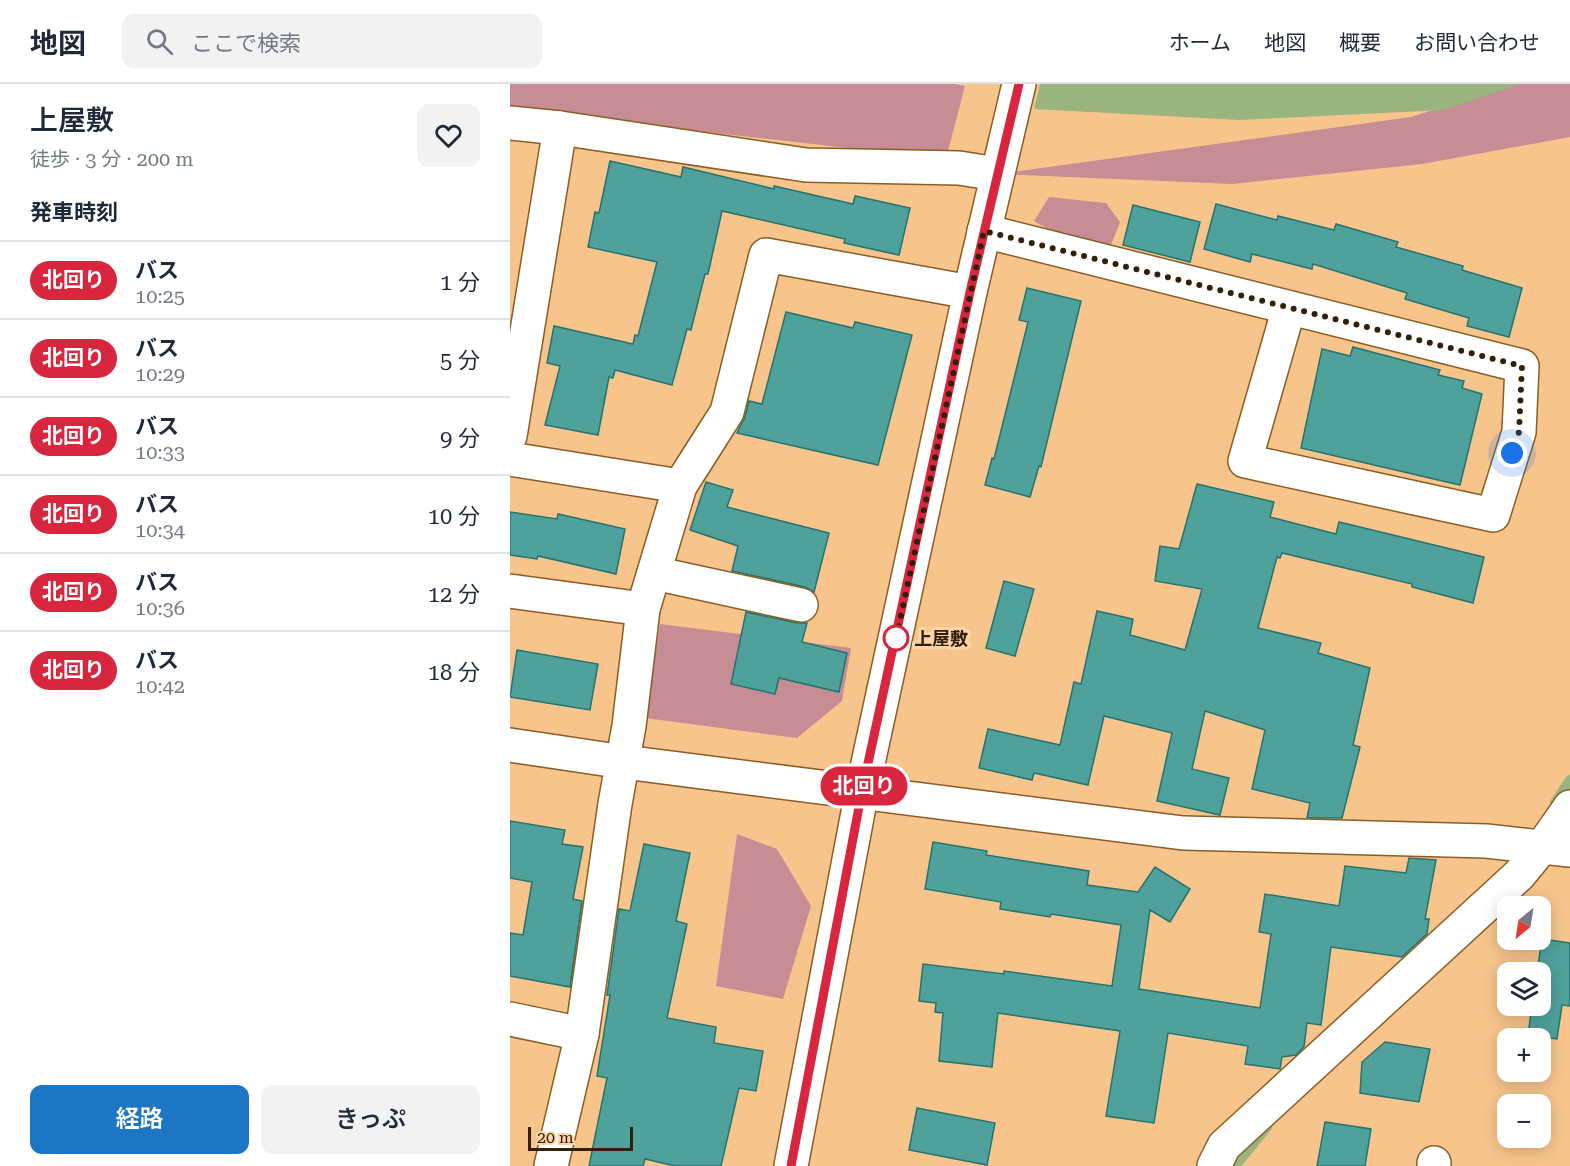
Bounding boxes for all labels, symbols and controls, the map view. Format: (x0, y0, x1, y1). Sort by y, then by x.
search box (122, 14, 542, 68)
icon: search (143, 25, 176, 58)
text: 地図 (30, 27, 86, 60)
text: ここで検索 (191, 31, 301, 56)
text: ホーム (1169, 31, 1231, 55)
text: 地図 (1264, 31, 1306, 55)
text: 概要 (1339, 31, 1381, 55)
text: お問い合わせ (1414, 31, 1540, 55)
text: 上屋敷 (30, 104, 114, 137)
button: heart (417, 104, 480, 167)
text: 徒歩 · 3 分 · 200 m (30, 147, 194, 171)
text: 発車時刻 (30, 200, 118, 225)
text: バス (135, 258, 179, 283)
text: 北回り (42, 268, 105, 292)
text: 1 分 (440, 270, 480, 295)
text: 10:25 (135, 284, 185, 308)
text: バス (135, 336, 179, 361)
text: 北回り (42, 346, 105, 370)
text: 5 分 (440, 348, 480, 373)
text: 10:29 (135, 362, 185, 386)
text: バス (135, 414, 179, 439)
text: 北回り (42, 424, 105, 448)
text: 9 分 (440, 426, 480, 451)
your location (1497, 438, 1527, 468)
text: 10:33 (135, 440, 185, 464)
text: バス (135, 492, 179, 517)
text: 北回り (42, 502, 105, 526)
text: 10 分 (428, 504, 480, 529)
text: 10:34 (135, 518, 185, 542)
text: バス (135, 570, 179, 595)
text: 北回り (42, 580, 105, 604)
text: 12 分 (428, 582, 480, 607)
text: 10:36 (135, 596, 185, 620)
marker: 上屋敷 (883, 625, 909, 651)
place label: 上屋敷 (914, 628, 968, 649)
text: バス (135, 648, 179, 673)
text: 北回り (42, 658, 105, 682)
text: 18 分 (428, 660, 480, 685)
text: 10:42 (135, 674, 185, 698)
line badge: 北回り (830, 766, 898, 806)
text: 北回り (833, 774, 896, 798)
north arrow (1497, 896, 1551, 950)
map controls (1497, 896, 1551, 1148)
button: layers (1497, 962, 1551, 1016)
button: + (1497, 1028, 1551, 1082)
button: 経路 (30, 1085, 249, 1154)
button: きっぷ (261, 1085, 480, 1154)
button: − (1497, 1094, 1551, 1148)
scale bar (528, 1124, 633, 1152)
text: 20 m (537, 1128, 574, 1147)

